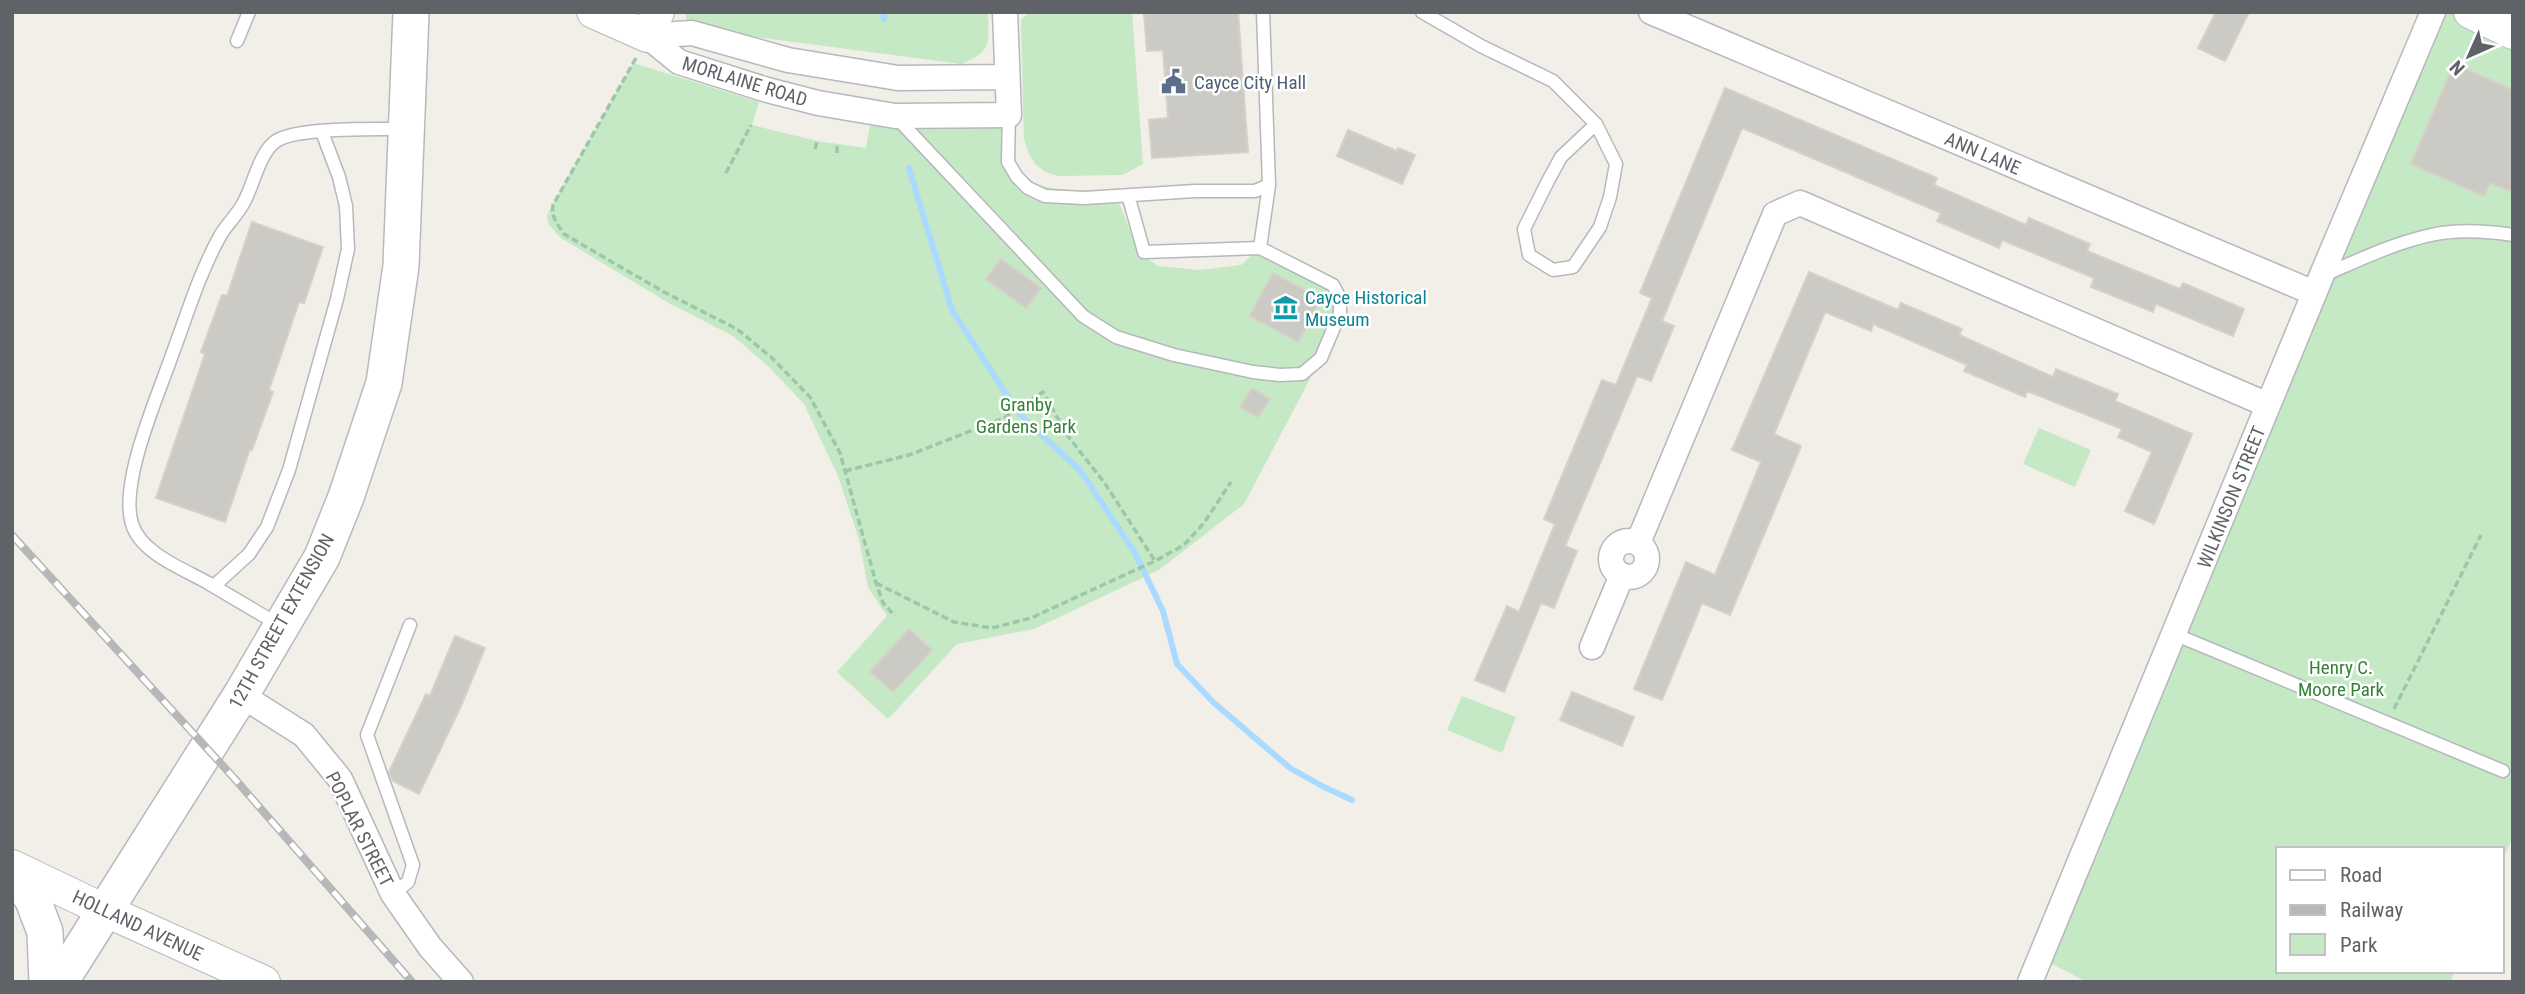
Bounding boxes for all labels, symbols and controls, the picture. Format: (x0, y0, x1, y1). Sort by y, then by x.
north arrow (2434, 21, 2504, 91)
street label: MORLAINE ROAD (680, 52, 810, 111)
text: N (2445, 55, 2470, 80)
public building icon: Cayce City Hall (1160, 68, 1188, 96)
place label: Cayce City Hall (1194, 71, 1306, 94)
street label: ANN LANE (1941, 127, 2024, 180)
place label: Cayce Historical Museum (1305, 286, 1427, 331)
museum icon: Cayce Historical Museum (1271, 294, 1299, 322)
park label: Granby Gardens Park (976, 393, 1077, 438)
street label: WILKINSON STREET (2192, 423, 2271, 572)
street label: 12TH STREET EXTENSION (224, 530, 339, 713)
park label: Henry C. Moore Park (2298, 656, 2385, 701)
street label: POPLAR STREET (321, 768, 398, 891)
legend (2276, 847, 2504, 973)
text: Road (2340, 863, 2382, 887)
street label: HOLLAND AVENUE (69, 885, 207, 966)
text: Railway (2340, 898, 2403, 922)
text: Park (2340, 933, 2378, 957)

